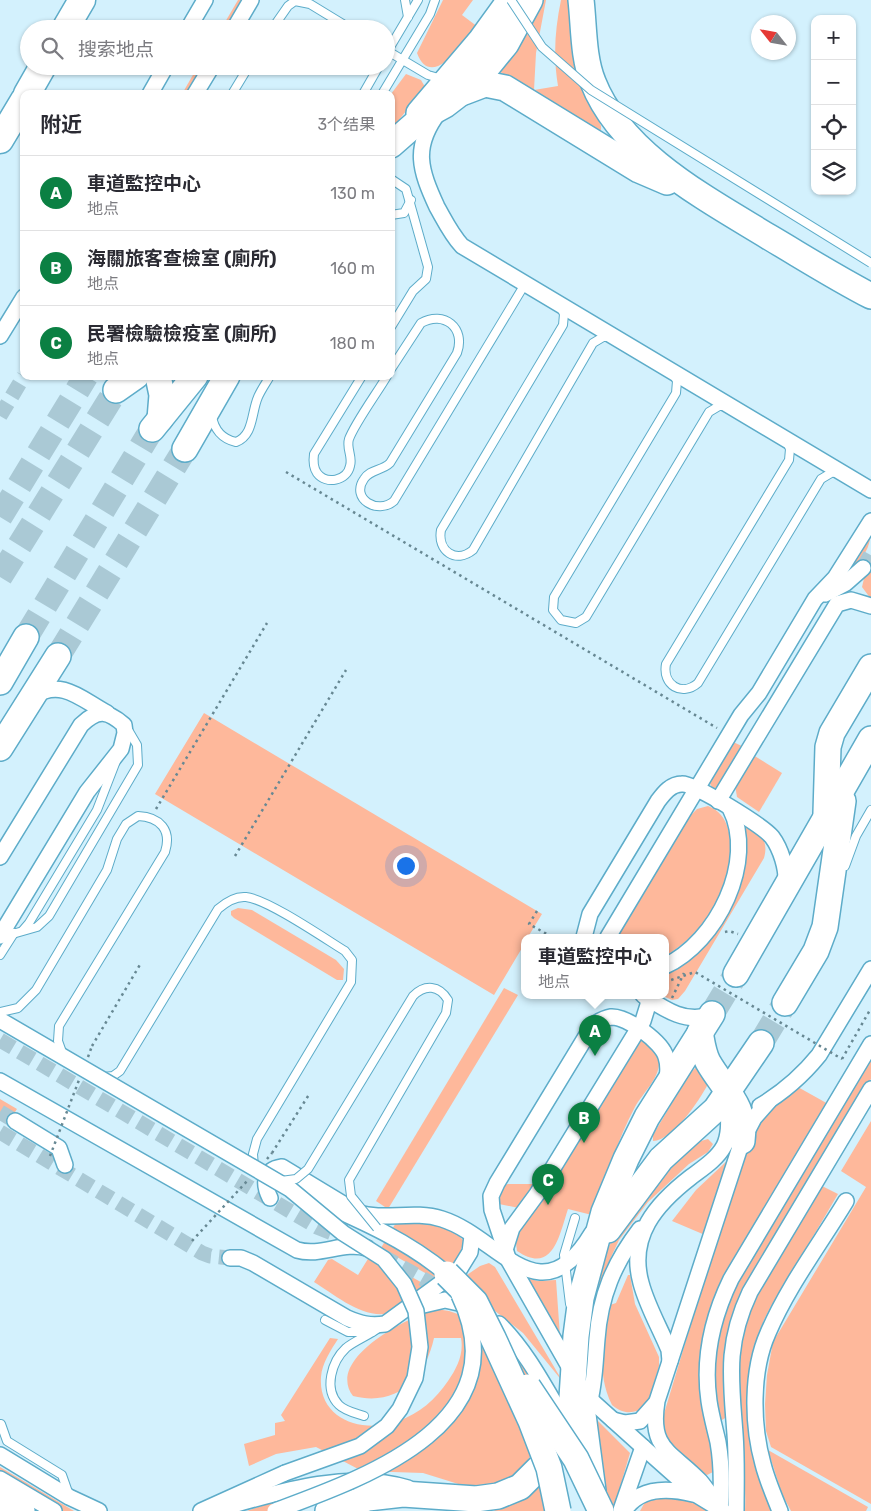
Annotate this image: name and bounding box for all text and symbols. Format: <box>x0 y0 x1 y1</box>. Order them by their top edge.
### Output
north arrow <box>751 15 796 60</box>
map controls <box>811 15 856 195</box>
button: + <box>811 15 856 60</box>
search box <box>20 20 395 75</box>
icon: search <box>38 34 66 62</box>
text: 搜索地点 <box>78 38 154 61</box>
button: − <box>811 60 856 105</box>
button: locate <box>811 105 856 150</box>
text: 附近 <box>40 112 82 137</box>
text: 3个结果 <box>317 115 375 134</box>
button: layers <box>811 150 856 195</box>
text: 車道監控中心 <box>87 172 201 195</box>
text: A <box>50 184 62 203</box>
text: 130 m <box>330 184 375 203</box>
text: 地点 <box>87 199 119 218</box>
text: 海關旅客查檢室 (廁所) <box>87 247 277 270</box>
text: B <box>50 259 62 278</box>
text: 160 m <box>330 259 375 278</box>
text: 地点 <box>87 274 119 293</box>
text: 民署檢驗檢疫室 (廁所) <box>87 322 277 345</box>
text: C <box>50 334 62 353</box>
text: 180 m <box>330 334 375 353</box>
text: 地点 <box>87 349 119 368</box>
your location <box>393 853 419 879</box>
popup <box>521 934 669 999</box>
text: 車道監控中心 <box>538 945 652 968</box>
text: 地点 <box>538 972 570 991</box>
pin: A <box>579 1015 611 1056</box>
pin: B <box>568 1102 600 1143</box>
pin: C <box>532 1164 564 1205</box>

